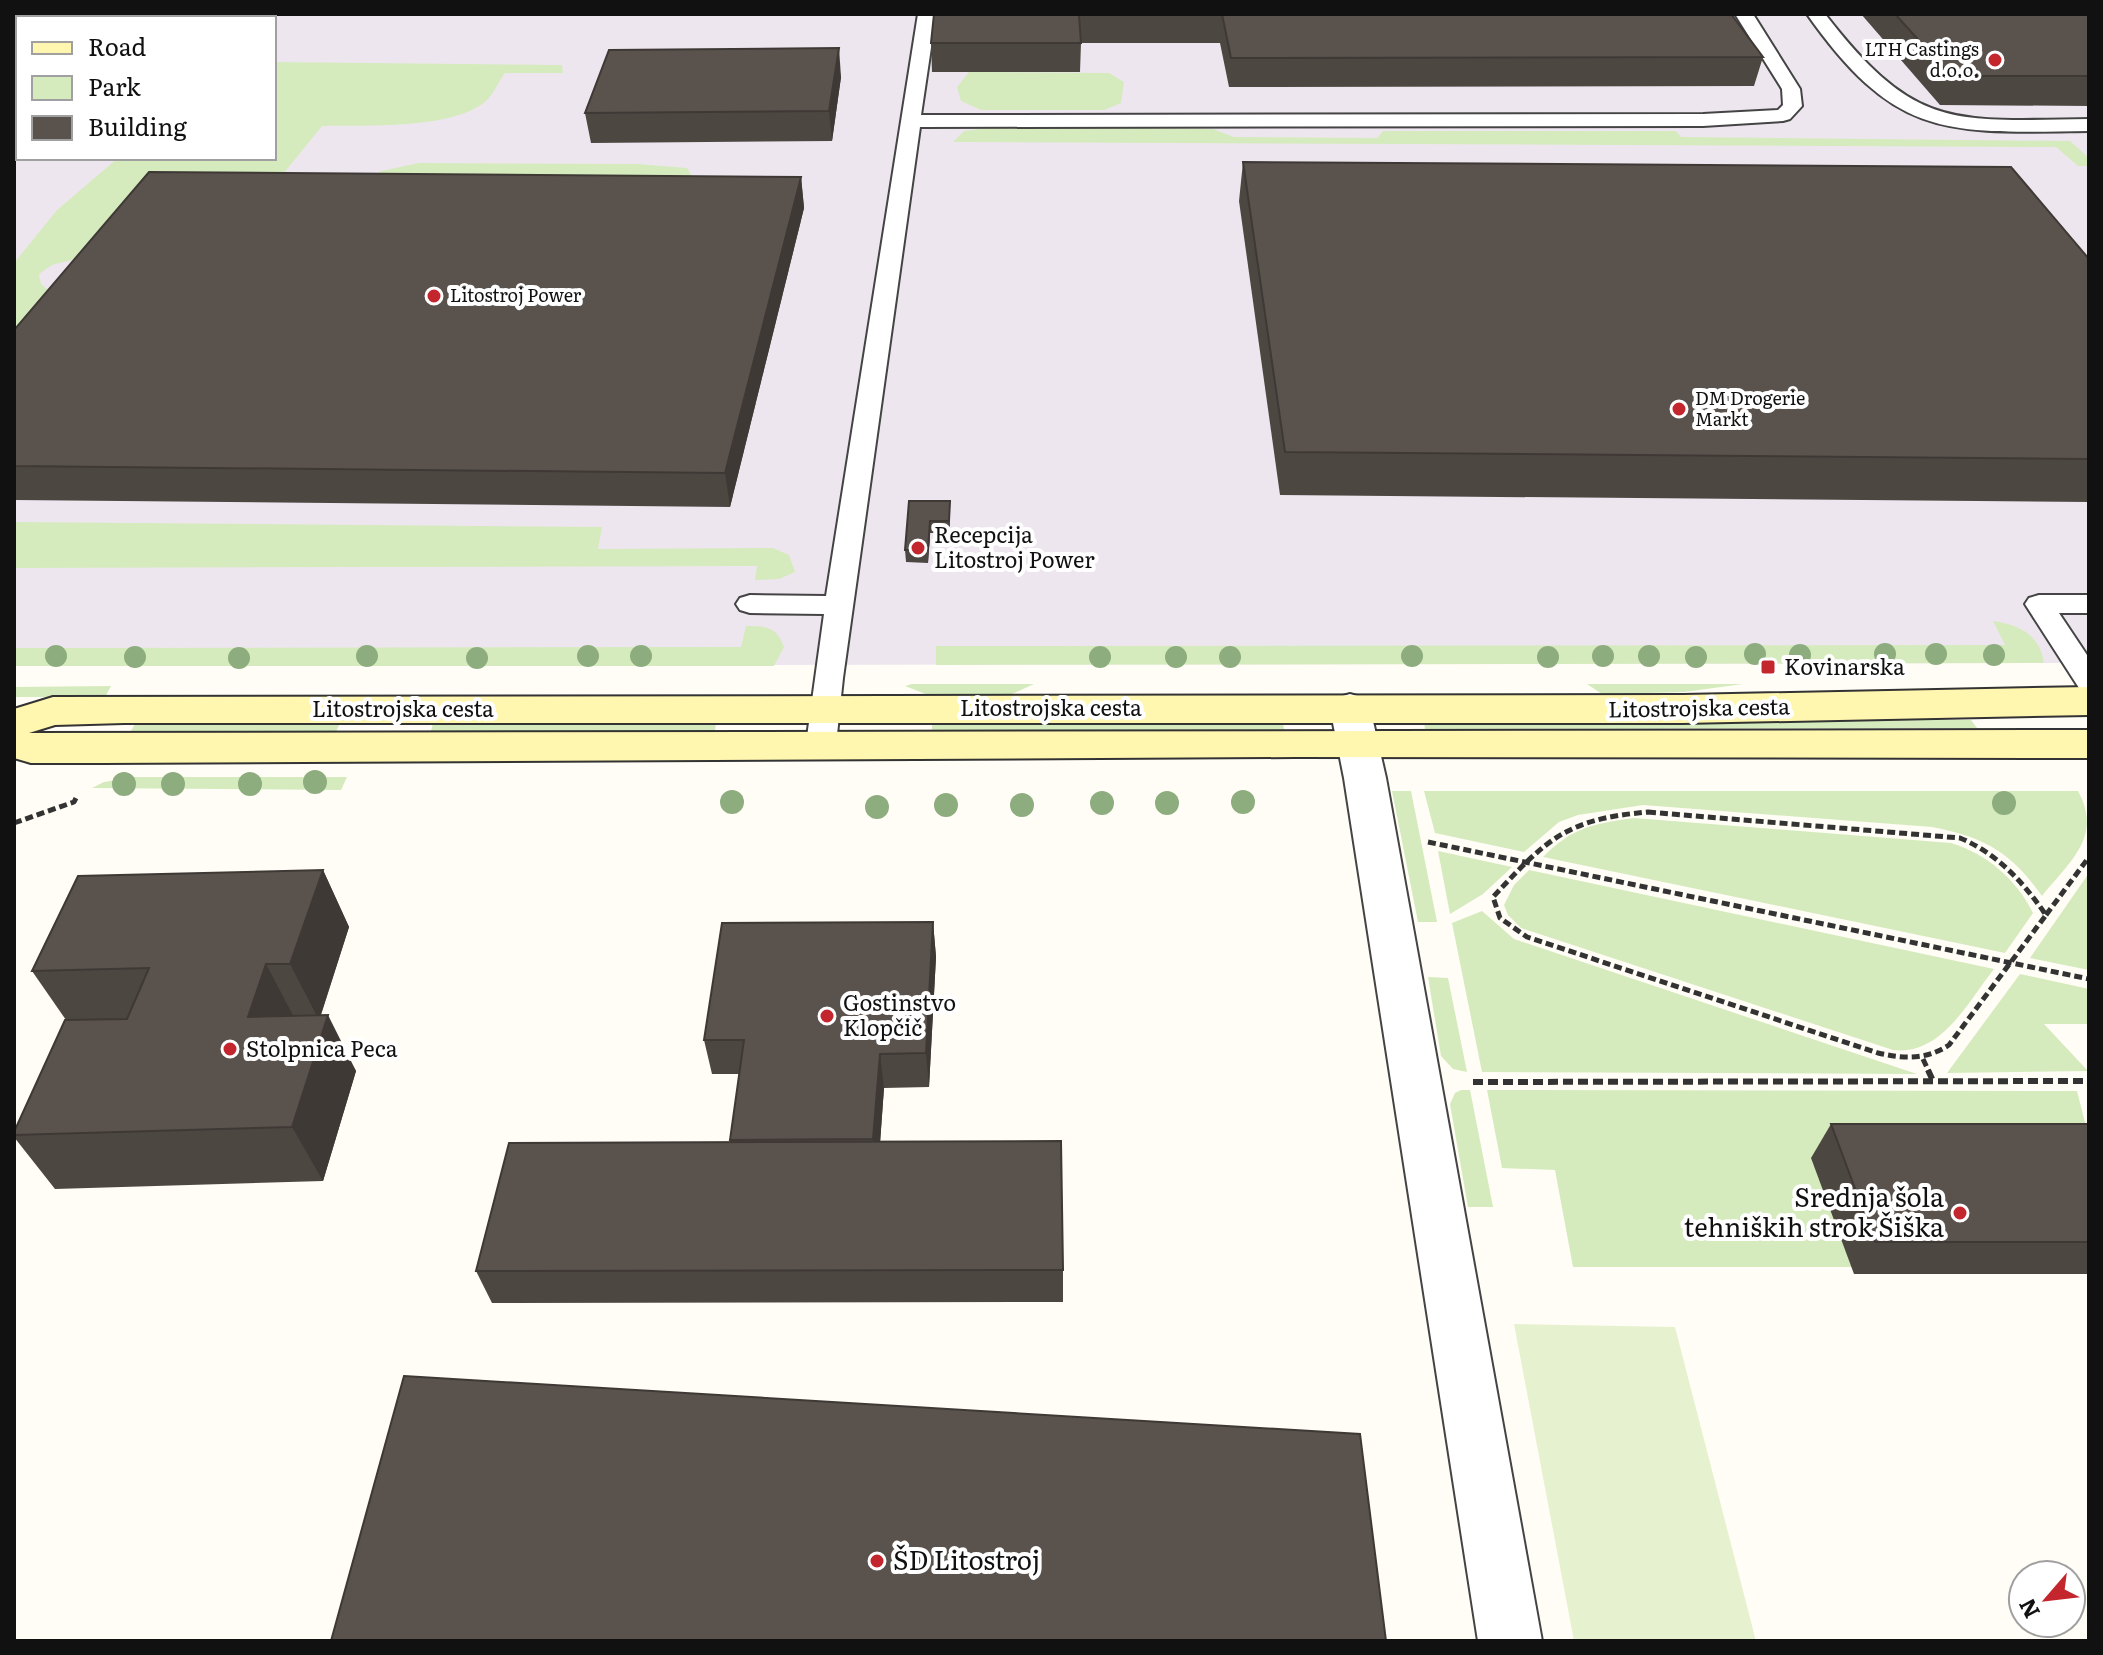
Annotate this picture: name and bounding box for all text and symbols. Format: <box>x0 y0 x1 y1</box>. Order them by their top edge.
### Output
legend <box>16 16 276 160</box>
text: Road <box>88 28 147 63</box>
place label: LTH Castings d.o.o. <box>1865 35 1979 83</box>
marker: LTH Castings d.o.o. <box>1986 51 2004 69</box>
text: Park <box>88 68 141 103</box>
text: Building <box>88 108 187 143</box>
place label: Litostroj Power <box>450 281 582 308</box>
marker: Litostroj Power <box>425 287 443 305</box>
place label: DM Drogerie Markt <box>1695 384 1805 432</box>
marker: DM Drogerie Markt <box>1670 400 1688 418</box>
place label: Recepcija Litostroj Power <box>934 517 1095 575</box>
marker: Recepcija Litostroj Power <box>909 539 927 557</box>
place label: Kovinarska <box>1784 649 1905 682</box>
marker: Kovinarska <box>1759 658 1777 676</box>
street label: Litostrojska cesta <box>1608 688 1790 725</box>
street label: Litostrojska cesta <box>960 690 1142 723</box>
street label: Litostrojska cesta <box>312 691 494 724</box>
place label: Gostinstvo Klopčič <box>843 985 956 1043</box>
marker: Gostinstvo Klopčič <box>818 1007 836 1025</box>
place label: Stolpnica Peca <box>246 1031 398 1064</box>
marker: Stolpnica Peca <box>221 1040 239 1058</box>
place label: Srednja šola tehniških strok Šiška <box>1684 1176 1944 1245</box>
marker: Srednja šola tehniških strok Šiška <box>1951 1204 1969 1222</box>
place label: ŠD Litostroj <box>893 1539 1040 1578</box>
marker: ŠD Litostroj <box>868 1552 886 1570</box>
north arrow <box>2007 1559 2087 1639</box>
text: N <box>2009 1593 2047 1625</box>

